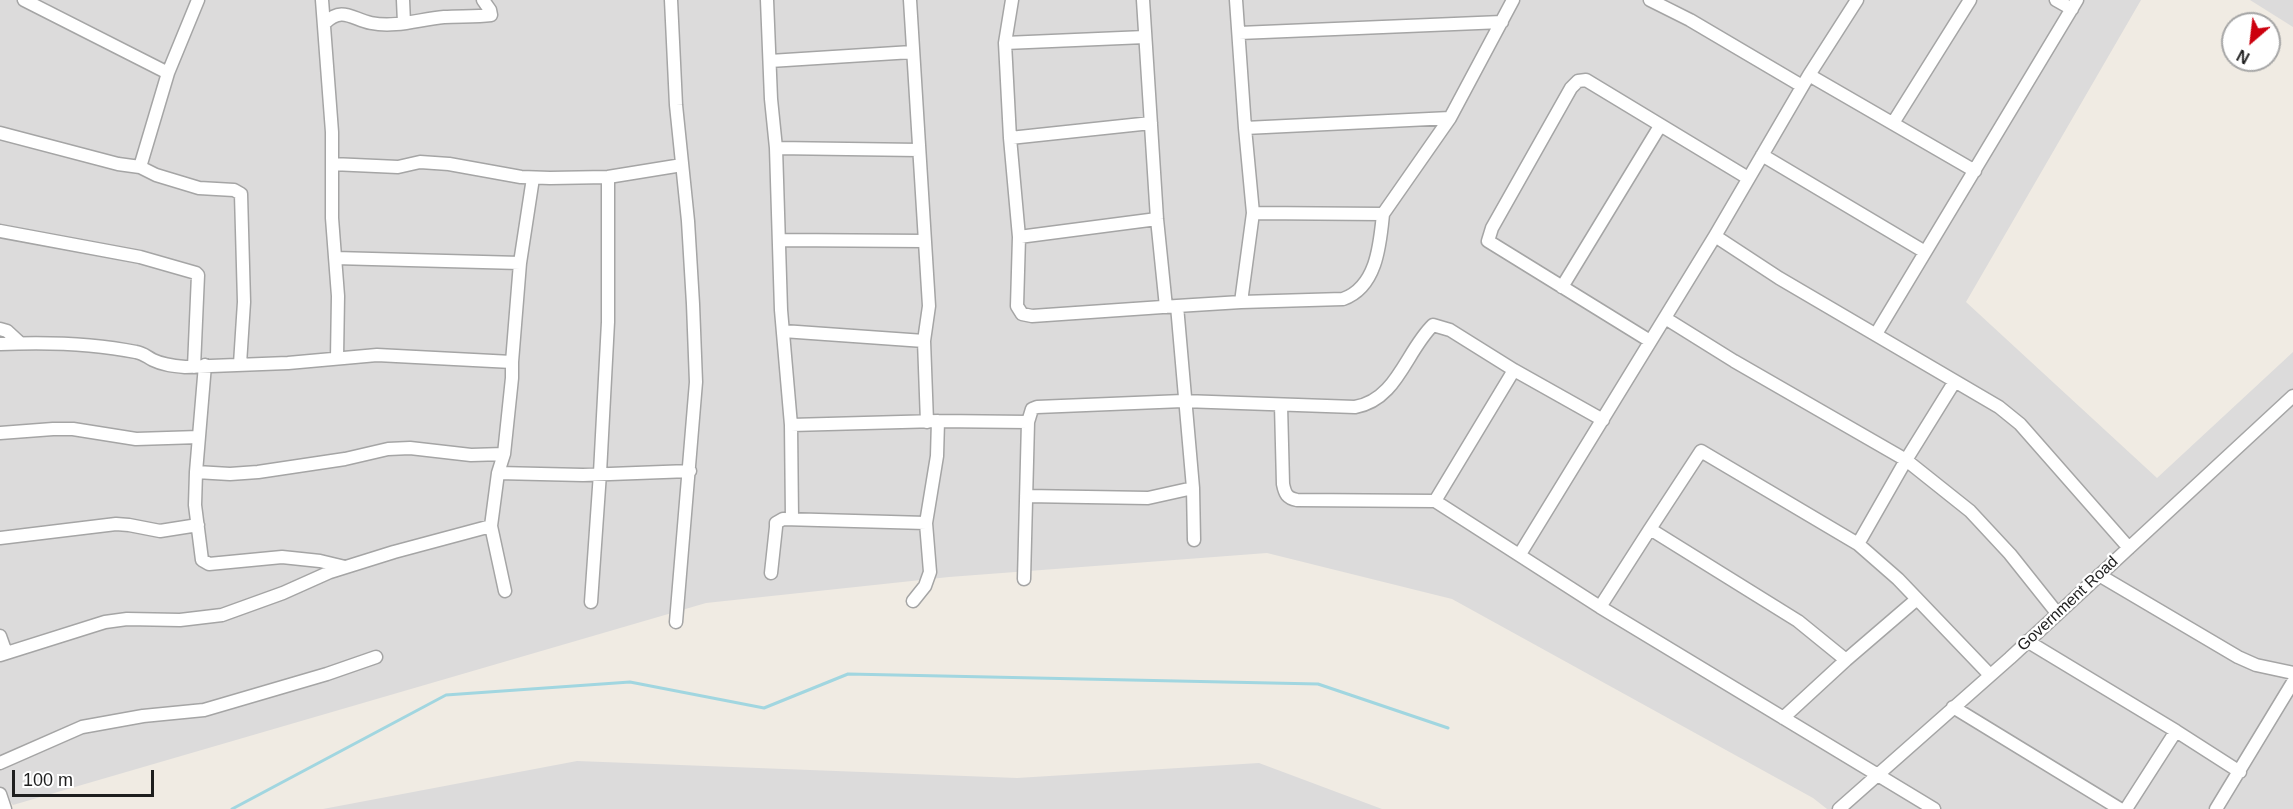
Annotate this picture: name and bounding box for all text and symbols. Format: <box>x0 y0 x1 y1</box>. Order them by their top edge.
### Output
north arrow <box>2221 12 2281 72</box>
text: N <box>2234 46 2252 67</box>
street label: Government Road <box>2014 552 2122 656</box>
scale bar <box>15 758 158 796</box>
text: 100 m <box>23 770 73 790</box>

